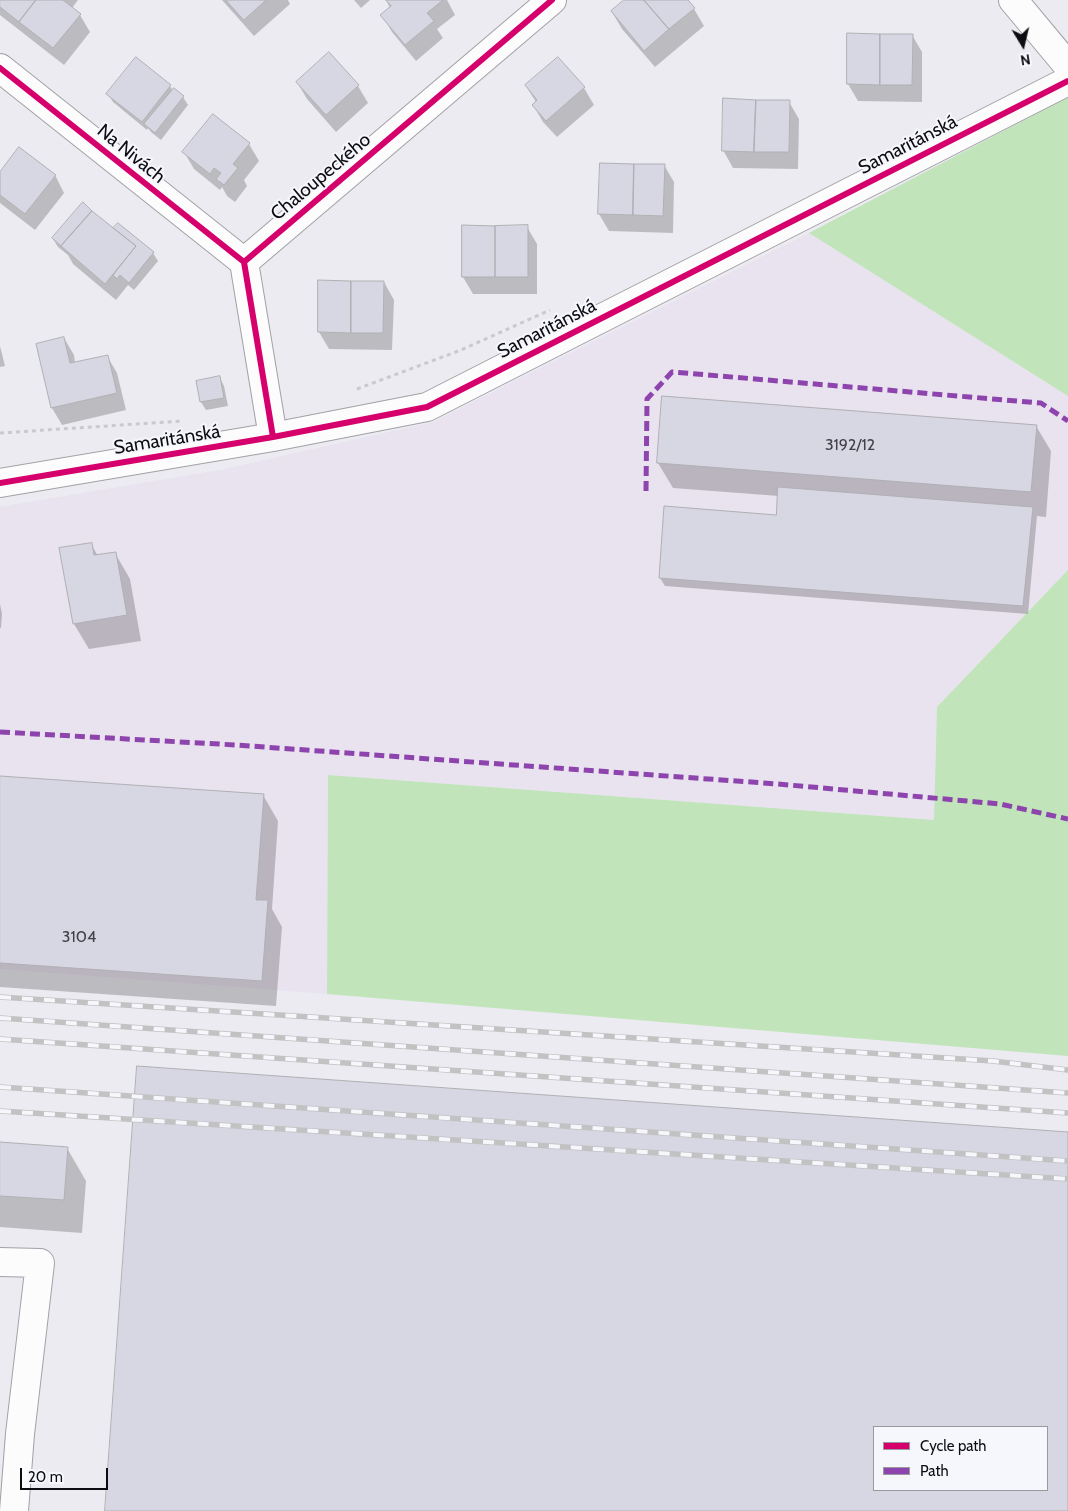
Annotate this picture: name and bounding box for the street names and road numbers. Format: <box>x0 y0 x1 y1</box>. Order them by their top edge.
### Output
street label: Samaritánská <box>855 110 961 180</box>
street label: Na Nivách <box>92 120 170 188</box>
street label: Chaloupeckého <box>266 129 376 225</box>
street label: Samaritánská <box>494 294 600 364</box>
street label: Samaritánská <box>112 420 222 460</box>

